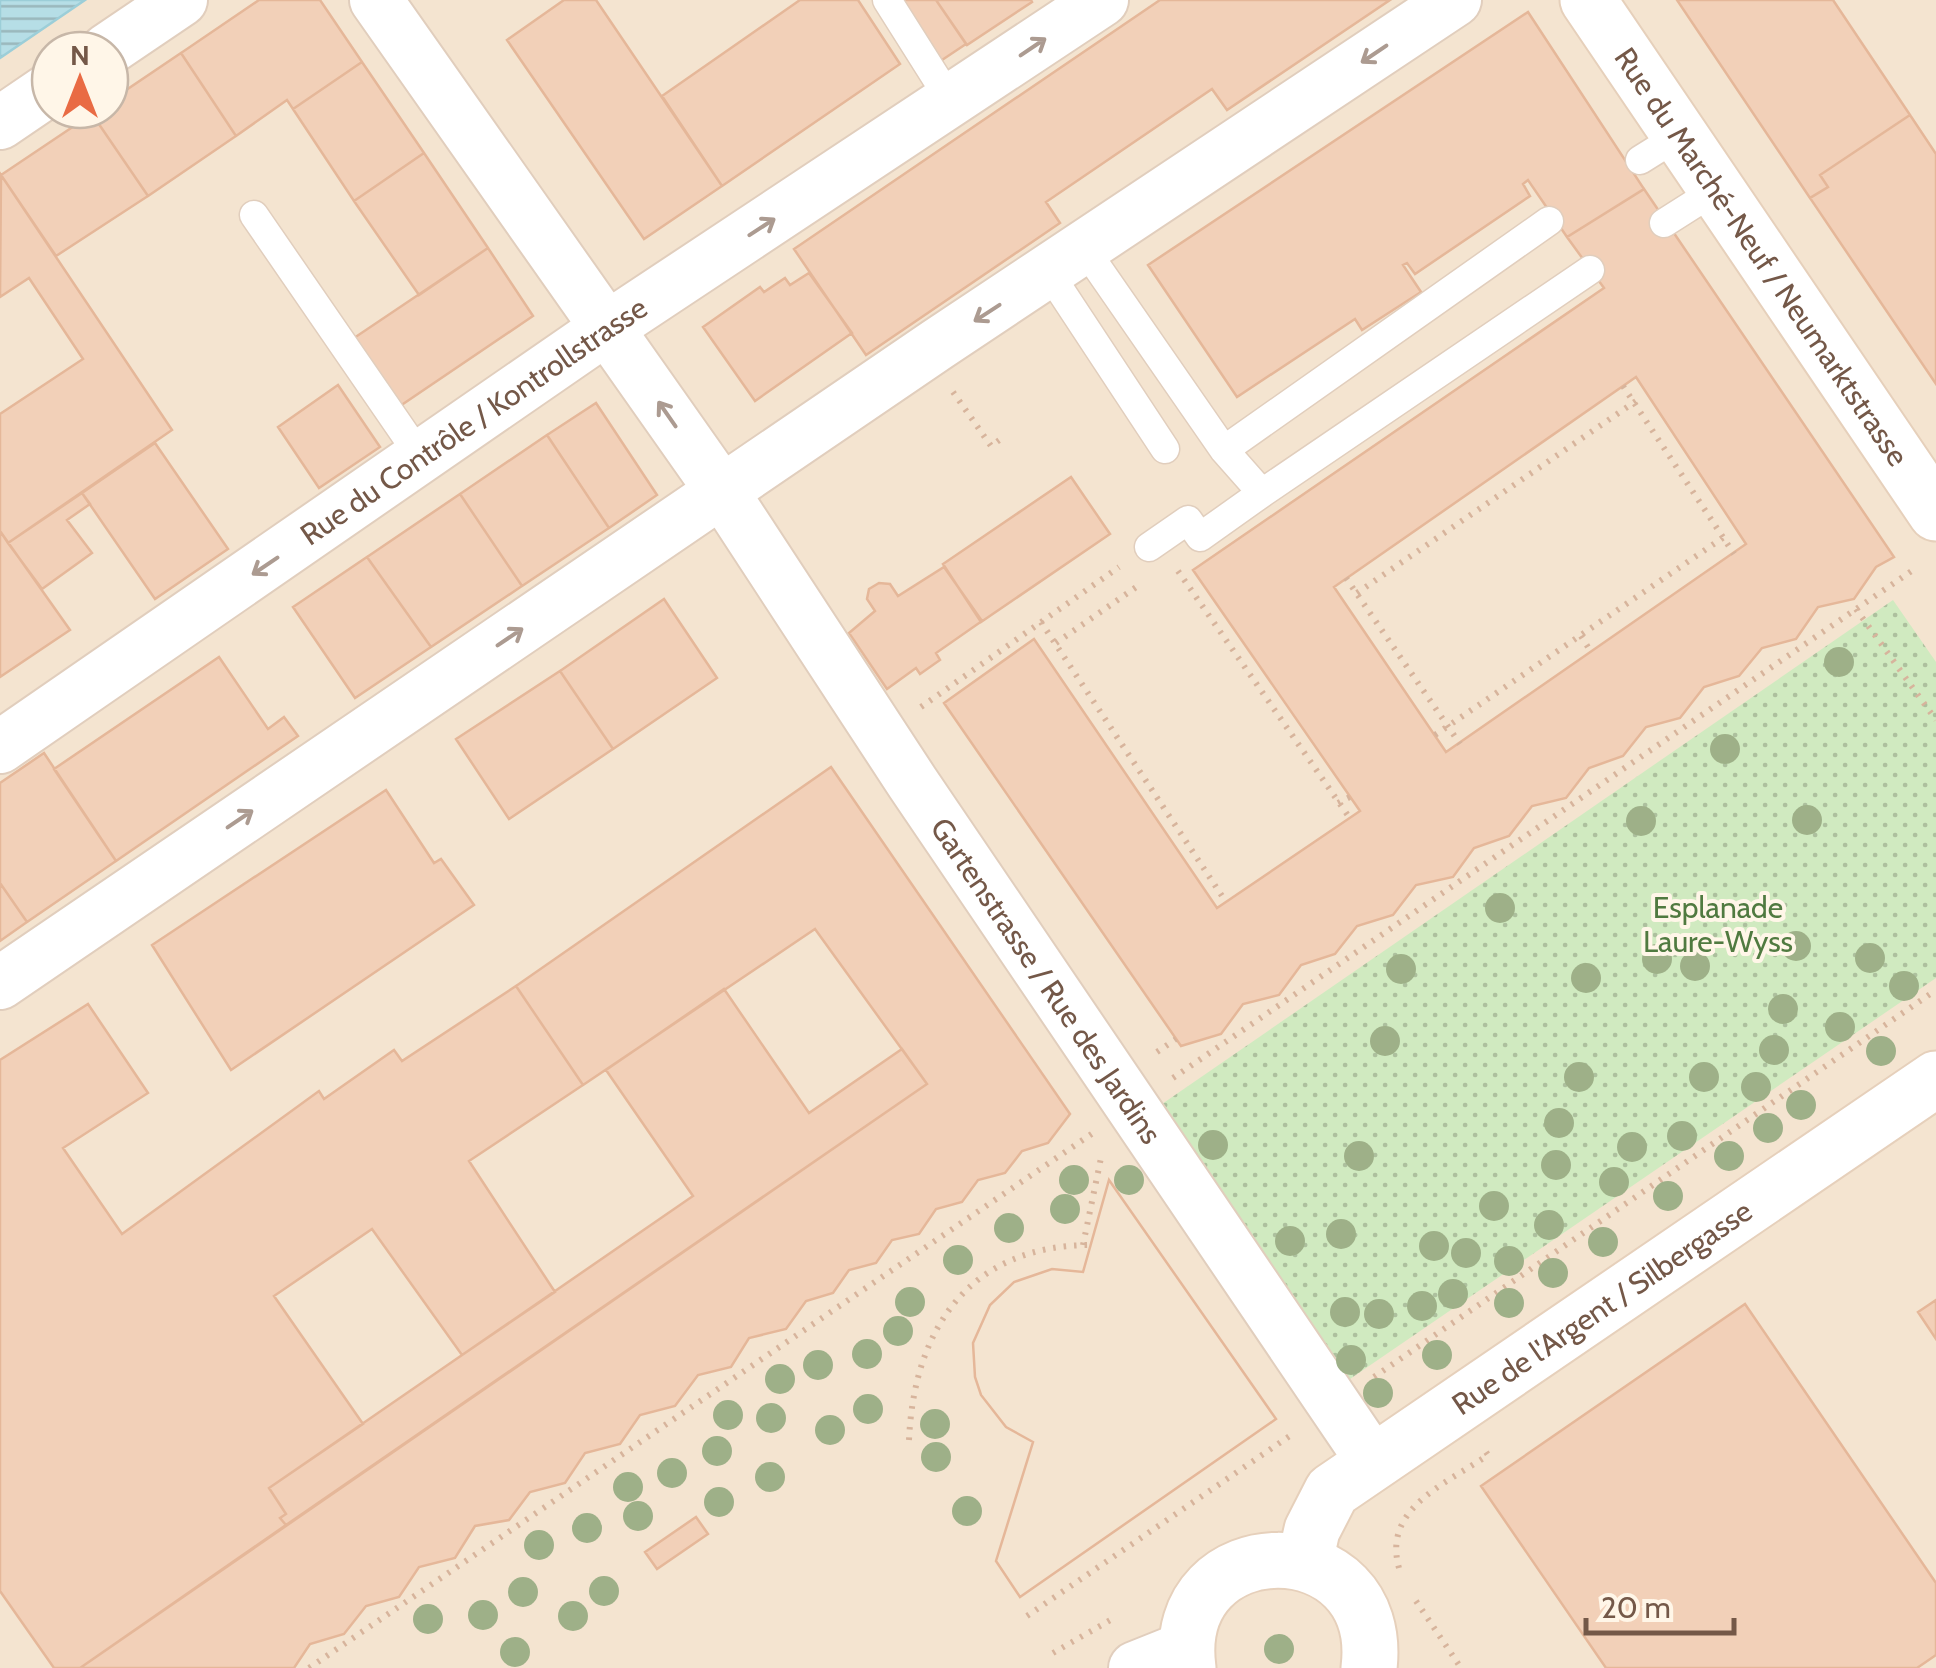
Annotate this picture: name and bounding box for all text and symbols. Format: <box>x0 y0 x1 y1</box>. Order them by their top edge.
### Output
north arrow <box>30 30 130 130</box>
one-way arrow <box>1019 37 1047 58</box>
text: N <box>70 38 90 72</box>
street label: Rue du Marché-Neuf / Neumarktstrasse <box>1607 40 1917 473</box>
one-way arrow <box>1360 44 1388 65</box>
one-way arrow <box>748 216 776 237</box>
street label: Rue du Contrôle / Kontrollstrasse <box>293 288 654 553</box>
one-way arrow <box>973 302 1002 323</box>
one-way arrow <box>657 400 678 428</box>
one-way arrow <box>251 555 279 576</box>
one-way arrow <box>495 627 523 648</box>
one-way arrow <box>226 809 254 830</box>
street label: Gartenstrasse / Rue des Jardins <box>923 810 1170 1151</box>
park label: Esplanade Laure-Wyss <box>1643 889 1793 960</box>
street label: Rue de l'Argent / Silbergasse <box>1445 1192 1759 1422</box>
scale bar <box>1586 1573 1734 1635</box>
text: 20 m <box>1601 1589 1671 1626</box>

